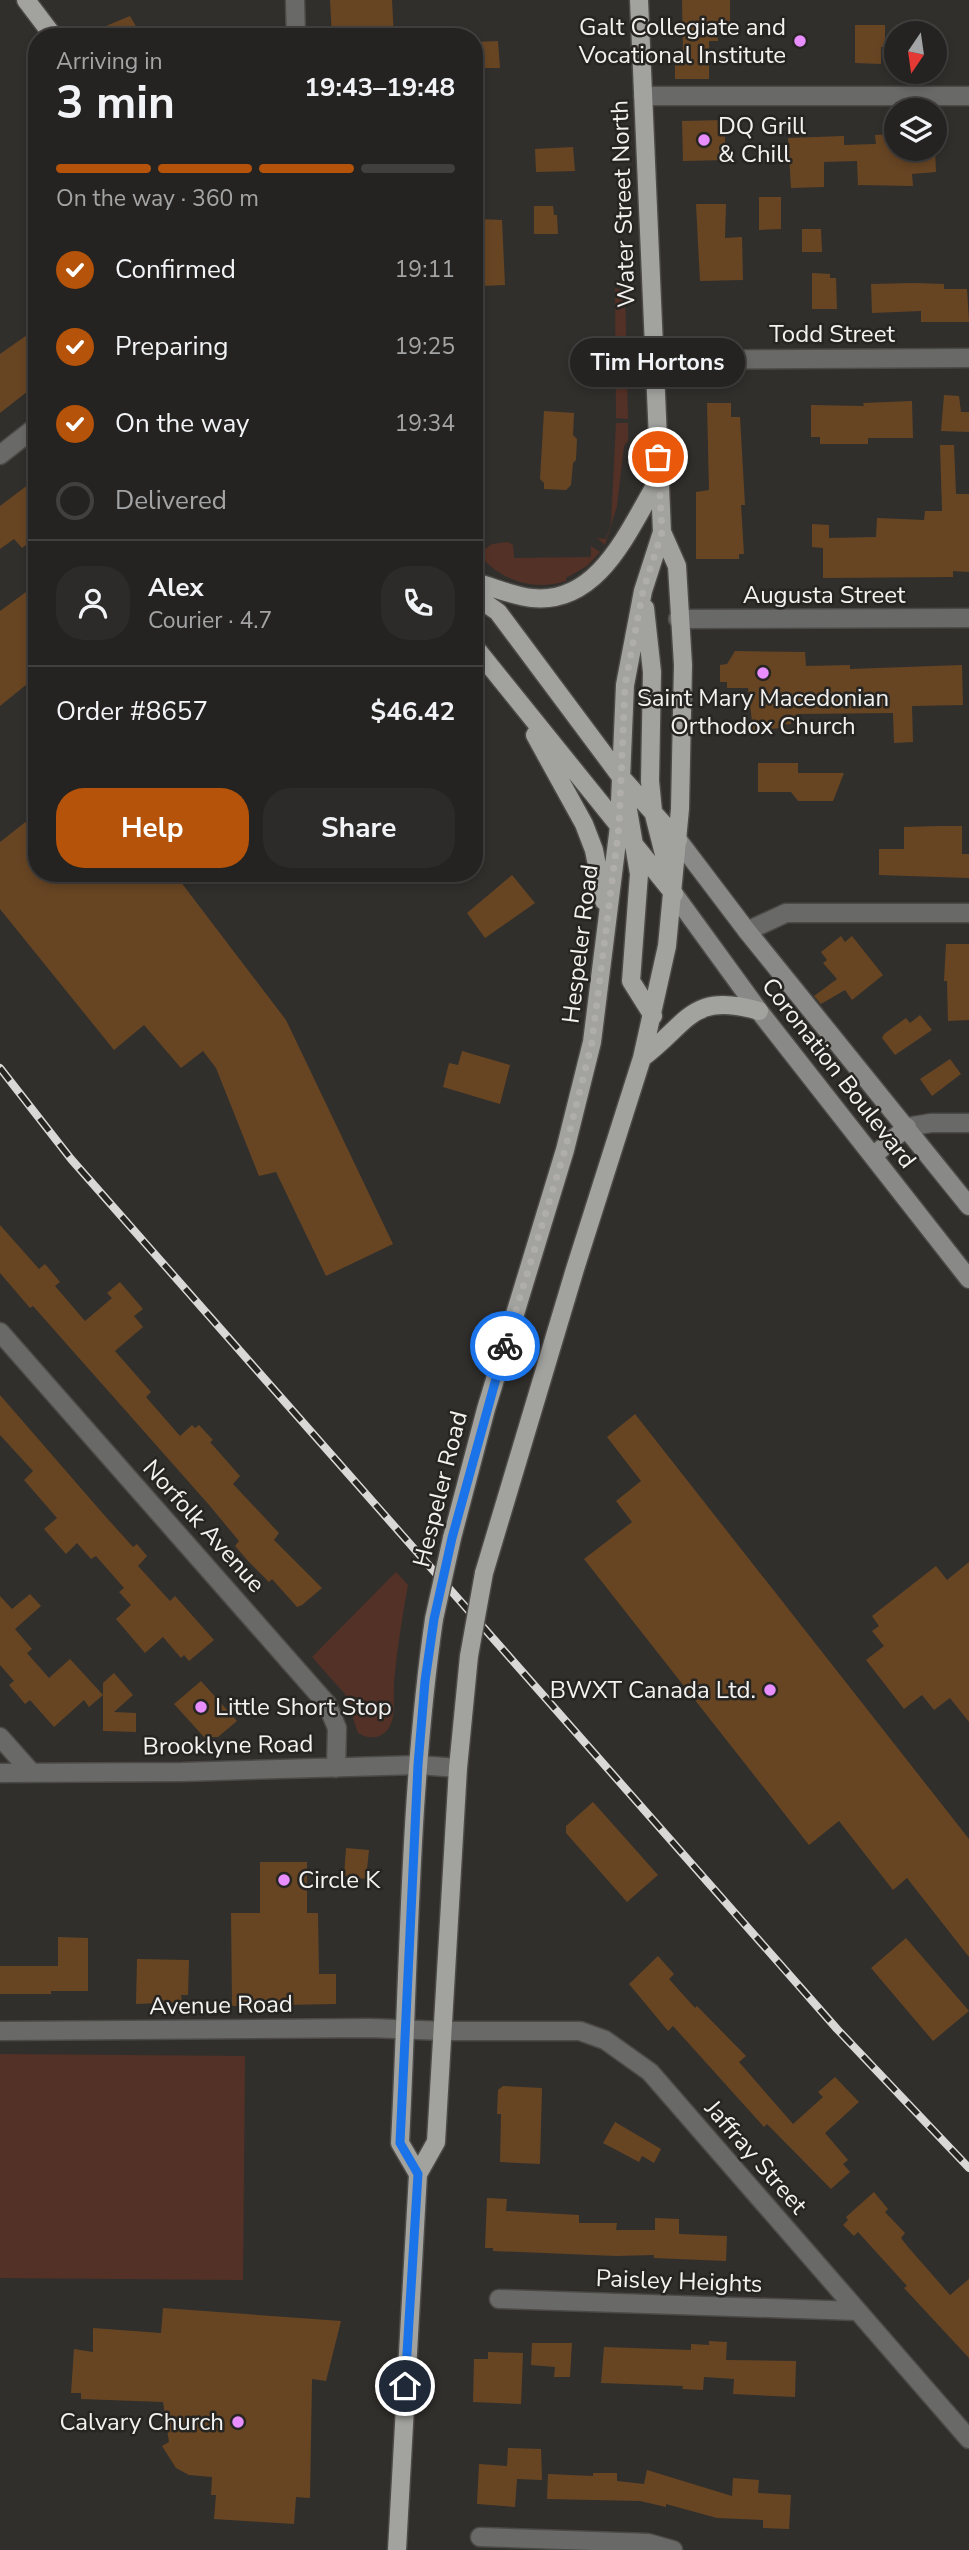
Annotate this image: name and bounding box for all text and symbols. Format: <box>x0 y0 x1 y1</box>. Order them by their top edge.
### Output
place label: Galt Collegiate and Vocational Institute <box>578 11 786 71</box>
north arrow <box>884 21 947 84</box>
map controls <box>884 21 947 161</box>
marker: Galt Collegiate and Vocational Institute <box>792 33 808 49</box>
text: Arriving in <box>56 46 163 77</box>
text: 19:43–19:48 <box>304 70 455 105</box>
text: 3 min <box>56 71 175 134</box>
button: layers <box>884 98 947 161</box>
street label: Water Street North <box>603 100 643 308</box>
place label: DQ Grill & Chill <box>718 110 806 170</box>
marker: DQ Grill & Chill <box>696 132 712 148</box>
text: On the way · 360 m <box>56 183 259 214</box>
icon: check <box>56 251 94 289</box>
text: Confirmed <box>115 252 236 287</box>
text: 19:11 <box>395 254 455 285</box>
street label: Todd Street <box>769 318 895 350</box>
icon: check <box>56 328 94 366</box>
text: Preparing <box>115 329 228 364</box>
text: 19:25 <box>395 331 455 362</box>
callout: Tim Hortons <box>570 338 746 387</box>
text: Tim Hortons <box>591 347 724 378</box>
icon: check <box>56 405 94 443</box>
text: On the way <box>115 406 249 441</box>
text: 19:34 <box>395 408 455 439</box>
pin <box>628 427 688 487</box>
icon: bag <box>639 438 677 476</box>
text: Delivered <box>115 483 227 518</box>
button: person <box>56 566 130 640</box>
button: phone <box>381 566 455 640</box>
text: Alex <box>148 570 204 605</box>
street label: Augusta Street <box>743 579 906 611</box>
text: Courier · 4.7 <box>148 605 272 636</box>
marker: Saint Mary Macedonian Orthodox Church <box>755 665 771 681</box>
place label: Saint Mary Macedonian Orthodox Church <box>637 682 889 742</box>
text: Order #8657 <box>56 694 208 729</box>
text: $46.42 <box>371 694 455 729</box>
button: Help <box>56 788 249 868</box>
button: Share <box>263 788 455 868</box>
street label: Hespeler Road <box>554 863 606 1025</box>
street label: Coronation Boulevard <box>754 971 924 1175</box>
courier <box>470 1311 540 1381</box>
icon: bike <box>486 1327 524 1365</box>
street label: Hespeler Road <box>405 1408 475 1570</box>
street label: Norfolk Avenue <box>136 1453 272 1599</box>
place label: BWXT Canada Ltd. <box>550 1674 756 1706</box>
marker: BWXT Canada Ltd. <box>762 1682 778 1698</box>
place label: Little Short Stop <box>215 1691 392 1723</box>
marker: Little Short Stop <box>193 1699 209 1715</box>
street label: Brooklyne Road <box>142 1728 314 1762</box>
place label: Circle K <box>298 1864 381 1896</box>
marker: Circle K <box>276 1872 292 1888</box>
street label: Avenue Road <box>149 1988 293 2022</box>
street label: Jaffray Street <box>697 2092 815 2221</box>
street label: Paisley Heights <box>595 2262 763 2300</box>
pin <box>375 2356 435 2416</box>
icon: home <box>386 2367 424 2405</box>
place label: Calvary Church <box>60 2406 224 2438</box>
marker: Calvary Church <box>230 2414 246 2430</box>

